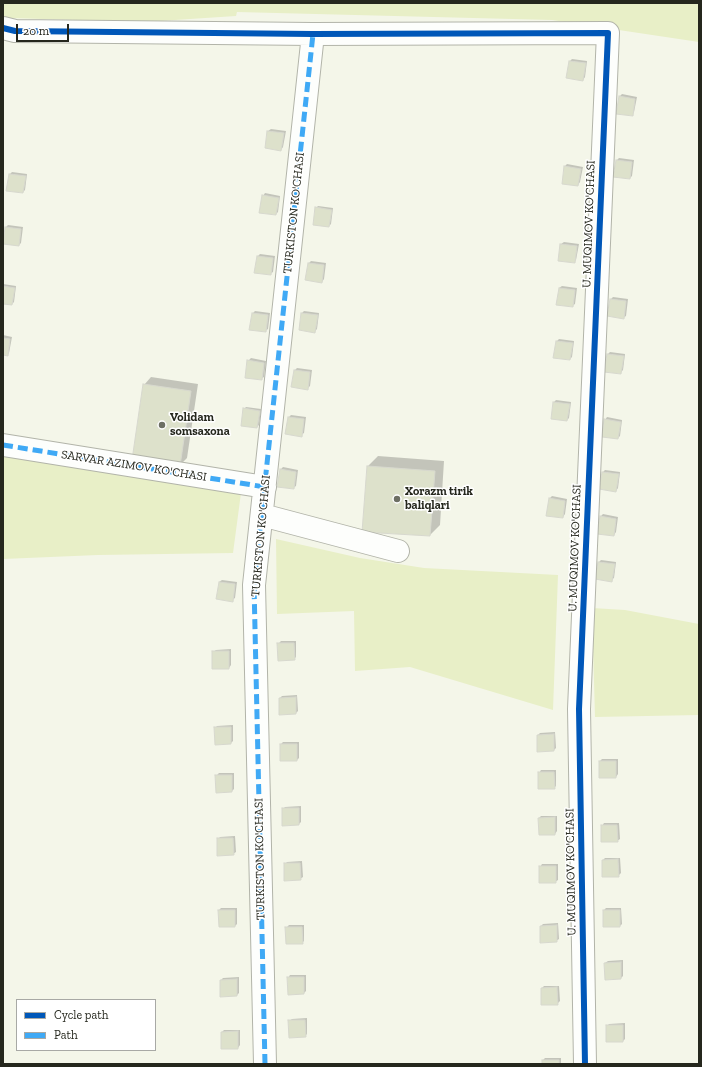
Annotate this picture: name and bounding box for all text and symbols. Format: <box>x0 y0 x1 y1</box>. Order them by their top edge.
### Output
scale bar <box>18 16 71 42</box>
text: 20 m <box>23 24 49 38</box>
street label: TURKISTON KO'CHASI <box>280 151 308 275</box>
street label: U. MUQIMOV KO'CHASI <box>580 160 598 288</box>
place label: Volidam somsaxona <box>170 411 230 439</box>
marker: Volidam somsaxona <box>157 420 167 430</box>
street label: SARVAR AZIMOV KO'CHASI <box>60 447 208 485</box>
street label: TURKISTON KO'CHASI <box>249 475 273 597</box>
street label: U. MUQIMOV KO'CHASI <box>566 484 584 612</box>
place label: Xorazm tirik baliqlari <box>405 485 473 513</box>
marker: Xorazm tirik baliqlari <box>392 494 402 504</box>
street label: TURKISTON KO'CHASI <box>252 798 268 920</box>
street label: U. MUQIMOV KO'CHASI <box>563 808 579 936</box>
legend <box>16 999 156 1051</box>
text: Cycle path <box>54 1008 108 1022</box>
text: Path <box>54 1028 78 1042</box>

